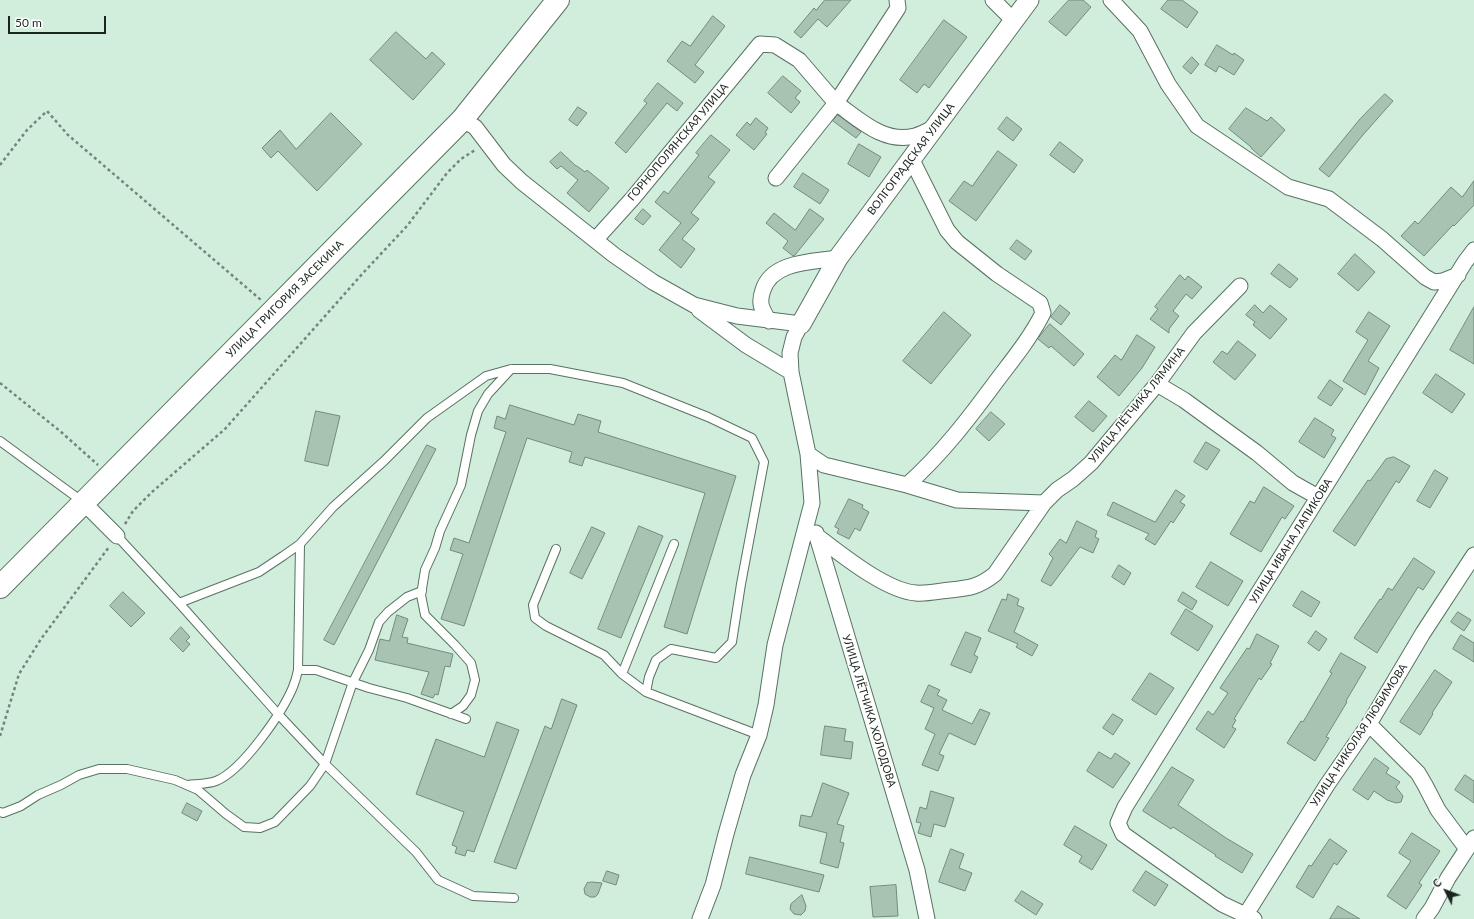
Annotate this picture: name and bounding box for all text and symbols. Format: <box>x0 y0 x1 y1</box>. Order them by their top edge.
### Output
scale bar <box>10 8 108 34</box>
text: 50 m <box>15 15 42 30</box>
street label: ГОРНОПОЛЯНСКАЯ УЛИЦА <box>625 81 731 203</box>
street label: ВОЛГОГРАДСКАЯ УЛИЦА <box>865 100 957 218</box>
street label: УЛИЦА ГРИГОРИЯ ЗАСЕКИНА <box>224 238 346 360</box>
street label: УЛИЦА ЛЁТЧИКА ЛЯМИНА <box>1086 344 1188 466</box>
street label: УЛИЦА ИВАНА ЛАПИКОВА <box>1247 476 1335 606</box>
street label: УЛИЦА ЛЁТЧИКА ХОЛОДОВА <box>839 633 899 789</box>
street label: УЛИЦА НИКОЛАЯ ЛЮБИМОВА <box>1308 661 1410 809</box>
north arrow <box>1426 871 1466 911</box>
text: С <box>1429 876 1444 890</box>

